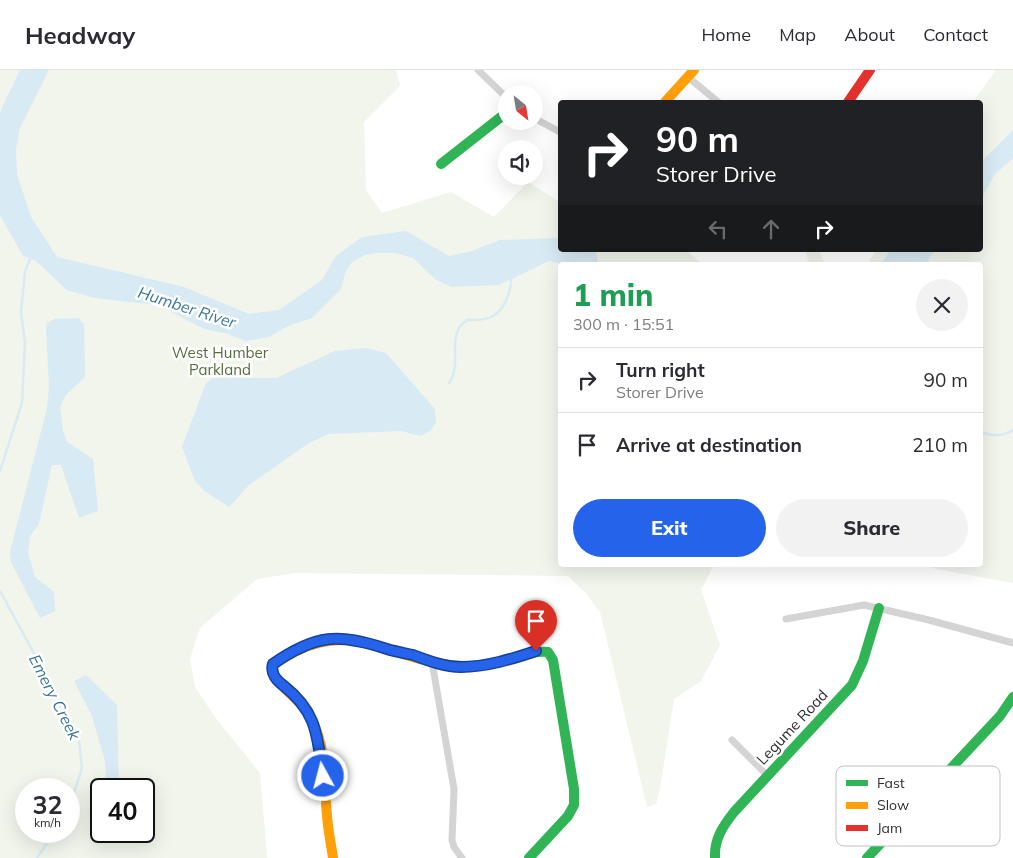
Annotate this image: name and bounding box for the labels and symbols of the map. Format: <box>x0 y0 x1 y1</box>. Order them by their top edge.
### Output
north arrow <box>498 85 542 130</box>
water label: Humber River <box>136 282 240 333</box>
park label: West Humber Parkland <box>172 343 269 379</box>
pin <box>515 600 557 651</box>
water label: Emery Creek <box>25 651 85 744</box>
street label: Legume Road <box>752 685 832 769</box>
position arrow <box>296 749 348 801</box>
legend <box>836 766 1000 846</box>
text: Fast <box>877 774 905 792</box>
speed limit sign: 40 <box>90 778 155 843</box>
text: Slow <box>877 796 909 814</box>
text: Jam <box>877 819 902 837</box>

